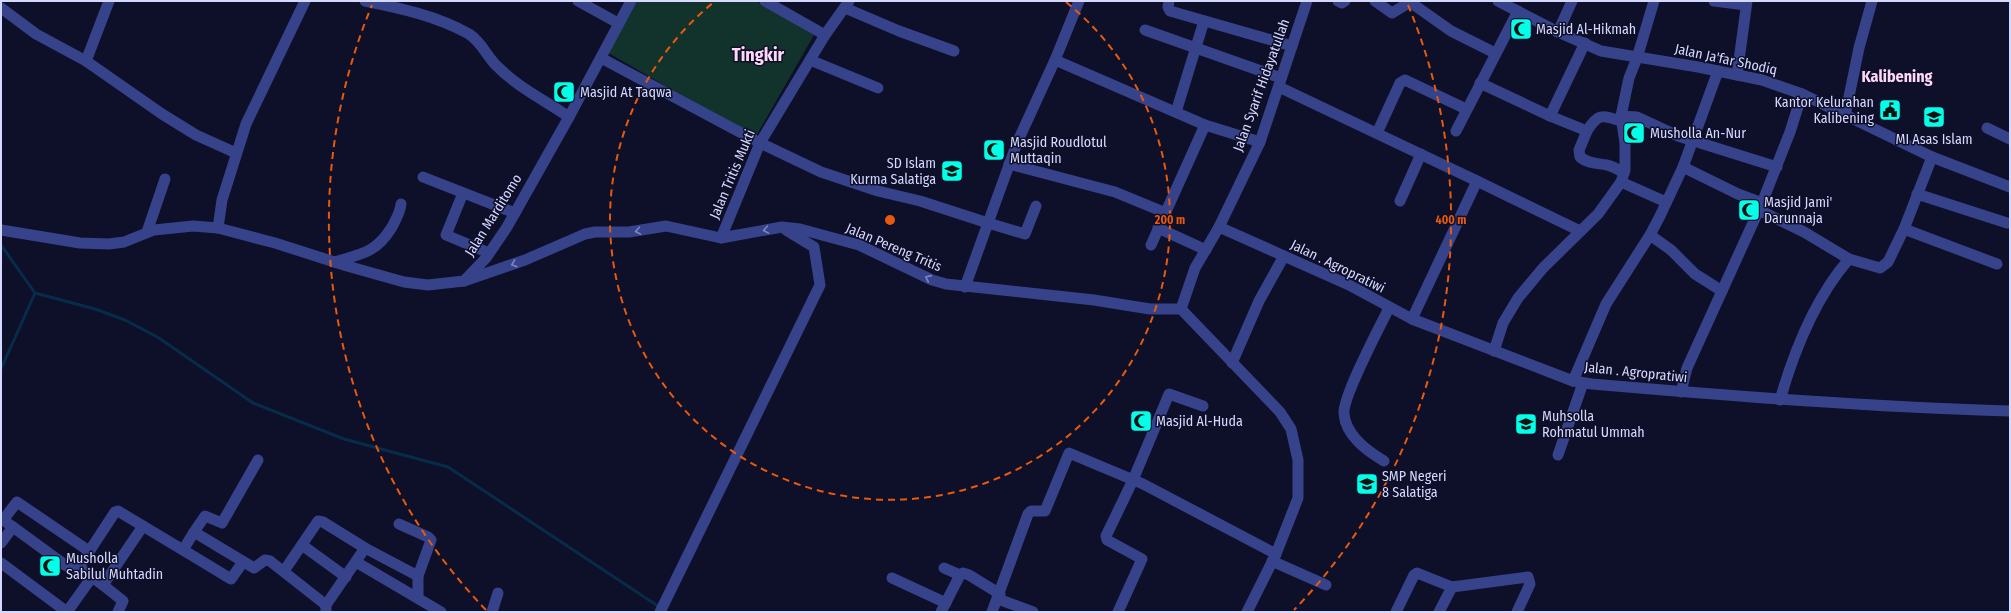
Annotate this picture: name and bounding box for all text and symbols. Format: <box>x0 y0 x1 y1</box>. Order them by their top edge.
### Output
mosque icon: Masjid Al-Hikmah <box>1508 16 1534 42</box>
street label: Jalan Syarif Hidayatullah <box>1230 17 1293 154</box>
place label: Masjid Al-Hikmah <box>1536 21 1636 38</box>
street label: Jalan Ja'far Shodiq <box>1673 40 1779 79</box>
district label: Tingkir <box>732 44 785 66</box>
district label: Kalibening <box>1861 67 1933 86</box>
mosque icon: Masjid At Taqwa <box>551 79 577 105</box>
place label: Masjid At Taqwa <box>580 84 672 101</box>
place label: Kantor Kelurahan Kalibening <box>1774 94 1874 127</box>
public building icon: Kantor Kelurahan Kalibening <box>1877 97 1903 123</box>
school or university icon: MI Asas Islam <box>1921 104 1947 130</box>
mosque icon: Musholla An-Nur <box>1621 120 1647 146</box>
place label: Musholla An-Nur <box>1650 125 1746 142</box>
street label: Jalan Tritis Mukti <box>706 127 759 221</box>
place label: MI Asas Islam <box>1895 131 1973 148</box>
place label: Masjid Roudlotul Muttaqin <box>1010 134 1107 167</box>
mosque icon: Masjid Roudlotul Muttaqin <box>981 137 1007 163</box>
place label: SD Islam Kurma Salatiga <box>850 155 936 188</box>
school or university icon: SD Islam Kurma Salatiga <box>939 158 965 184</box>
street label: Jalan Marditomo <box>461 171 526 260</box>
place label: Masjid Jami' Darunnaja <box>1764 194 1833 227</box>
mosque icon: Masjid Jami' Darunnaja <box>1736 197 1762 223</box>
centre of rings <box>883 213 897 227</box>
text: 200 m <box>1154 213 1185 227</box>
text: 400 m <box>1436 213 1466 227</box>
street label: Jalan Pereng Tritis <box>843 220 944 275</box>
one-way arrow <box>635 226 641 234</box>
one-way arrow <box>762 226 769 234</box>
street label: Jalan . Agropratiwi <box>1288 236 1388 297</box>
one-way arrow <box>511 259 518 267</box>
one-way arrow <box>924 275 932 283</box>
street label: Jalan . Agropratiwi <box>1584 359 1688 386</box>
mosque icon: Masjid Al-Huda <box>1128 408 1154 434</box>
place label: Muhsolla Rohmatul Ummah <box>1542 408 1645 441</box>
school or university icon: Muhsolla Rohmatul Ummah <box>1513 411 1539 437</box>
place label: Masjid Al-Huda <box>1156 413 1243 430</box>
place label: SMP Negeri 8 Salatiga <box>1382 468 1446 501</box>
school or university icon: SMP Negeri 8 Salatiga <box>1354 471 1380 497</box>
place label: Musholla Sabilul Muhtadin <box>66 550 163 583</box>
mosque icon: Musholla Sabilul Muhtadin <box>37 553 63 579</box>

